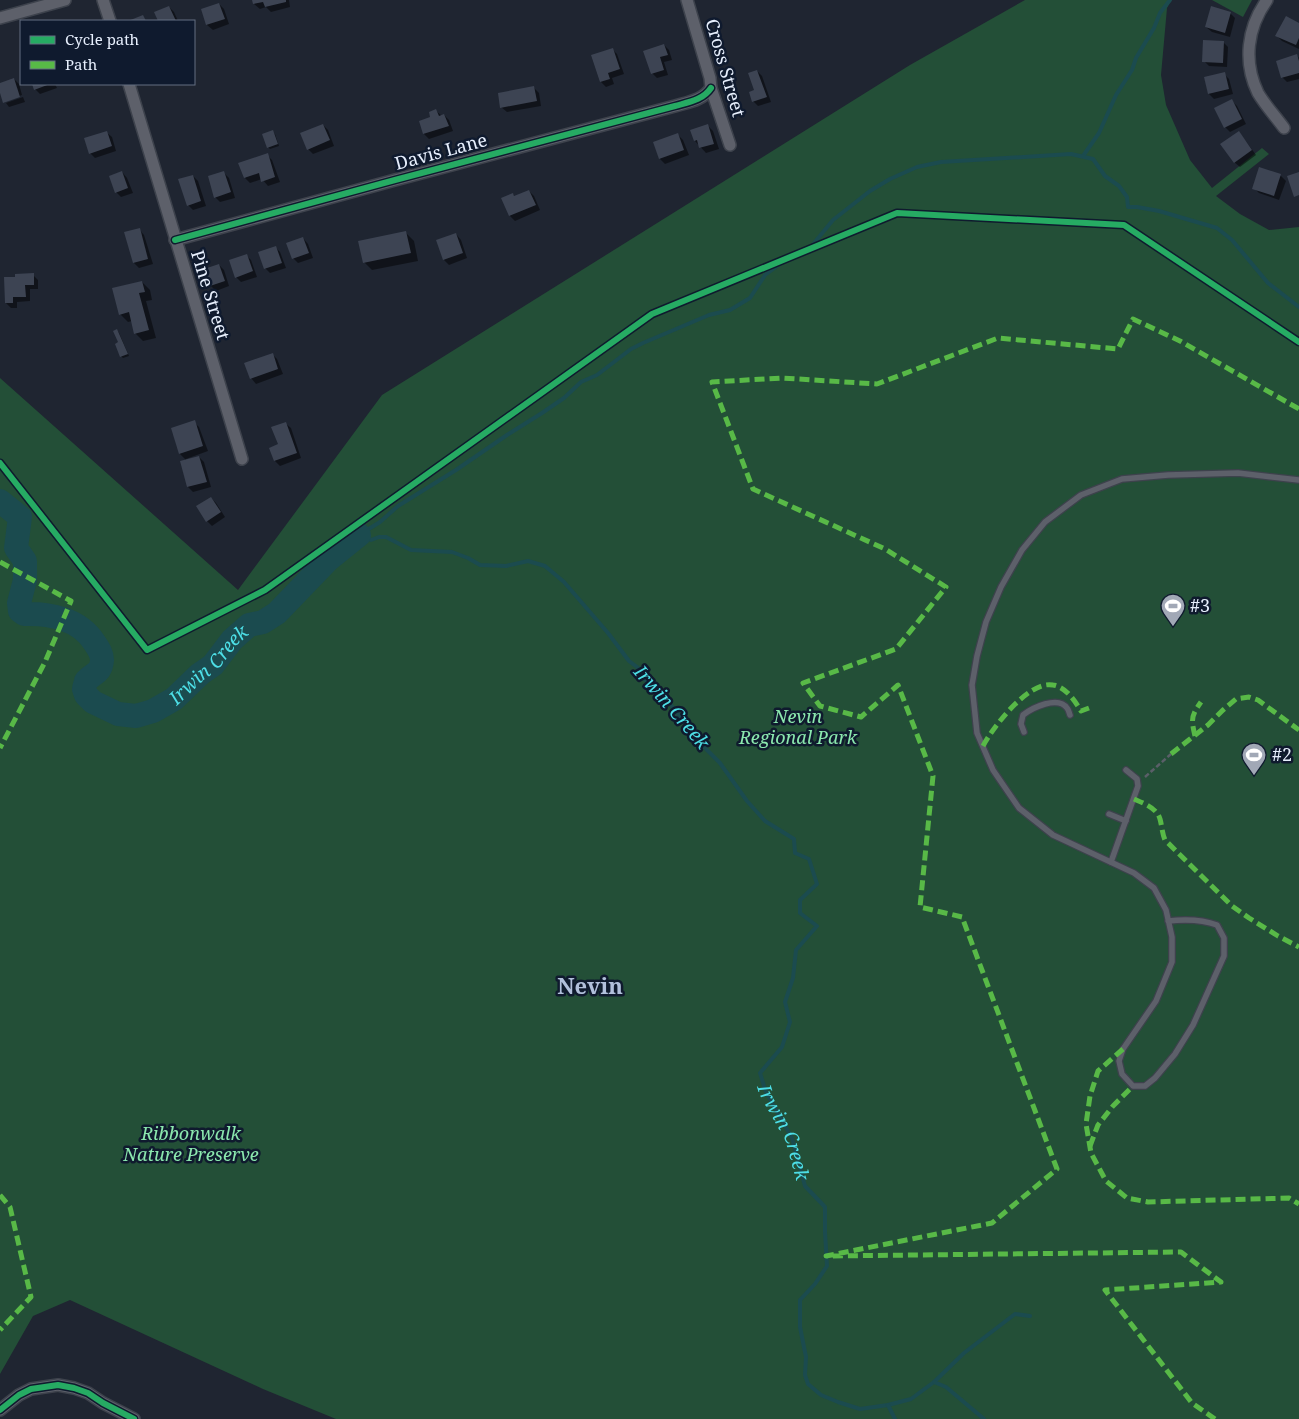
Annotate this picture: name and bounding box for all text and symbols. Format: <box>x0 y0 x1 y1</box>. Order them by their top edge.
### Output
street label: Cross Street <box>700 16 751 120</box>
legend <box>20 20 195 85</box>
text: Cycle path <box>65 29 140 49</box>
text: Path <box>65 54 98 74</box>
street label: Davis Lane <box>392 127 490 175</box>
street label: Pine Street <box>186 247 236 343</box>
sports icon: #3 <box>1160 593 1186 627</box>
place label: #3 <box>1190 593 1210 617</box>
water label: Irwin Creek <box>162 618 255 711</box>
water label: Irwin Creek <box>628 659 717 755</box>
park label: Nevin Regional Park <box>738 704 858 749</box>
sports icon: #2 <box>1241 742 1267 776</box>
place label: #2 <box>1272 742 1292 766</box>
district label: Nevin <box>557 970 623 1000</box>
water label: Irwin Creek <box>751 1080 816 1184</box>
park label: Ribbonwalk Nature Preserve <box>122 1121 259 1166</box>

